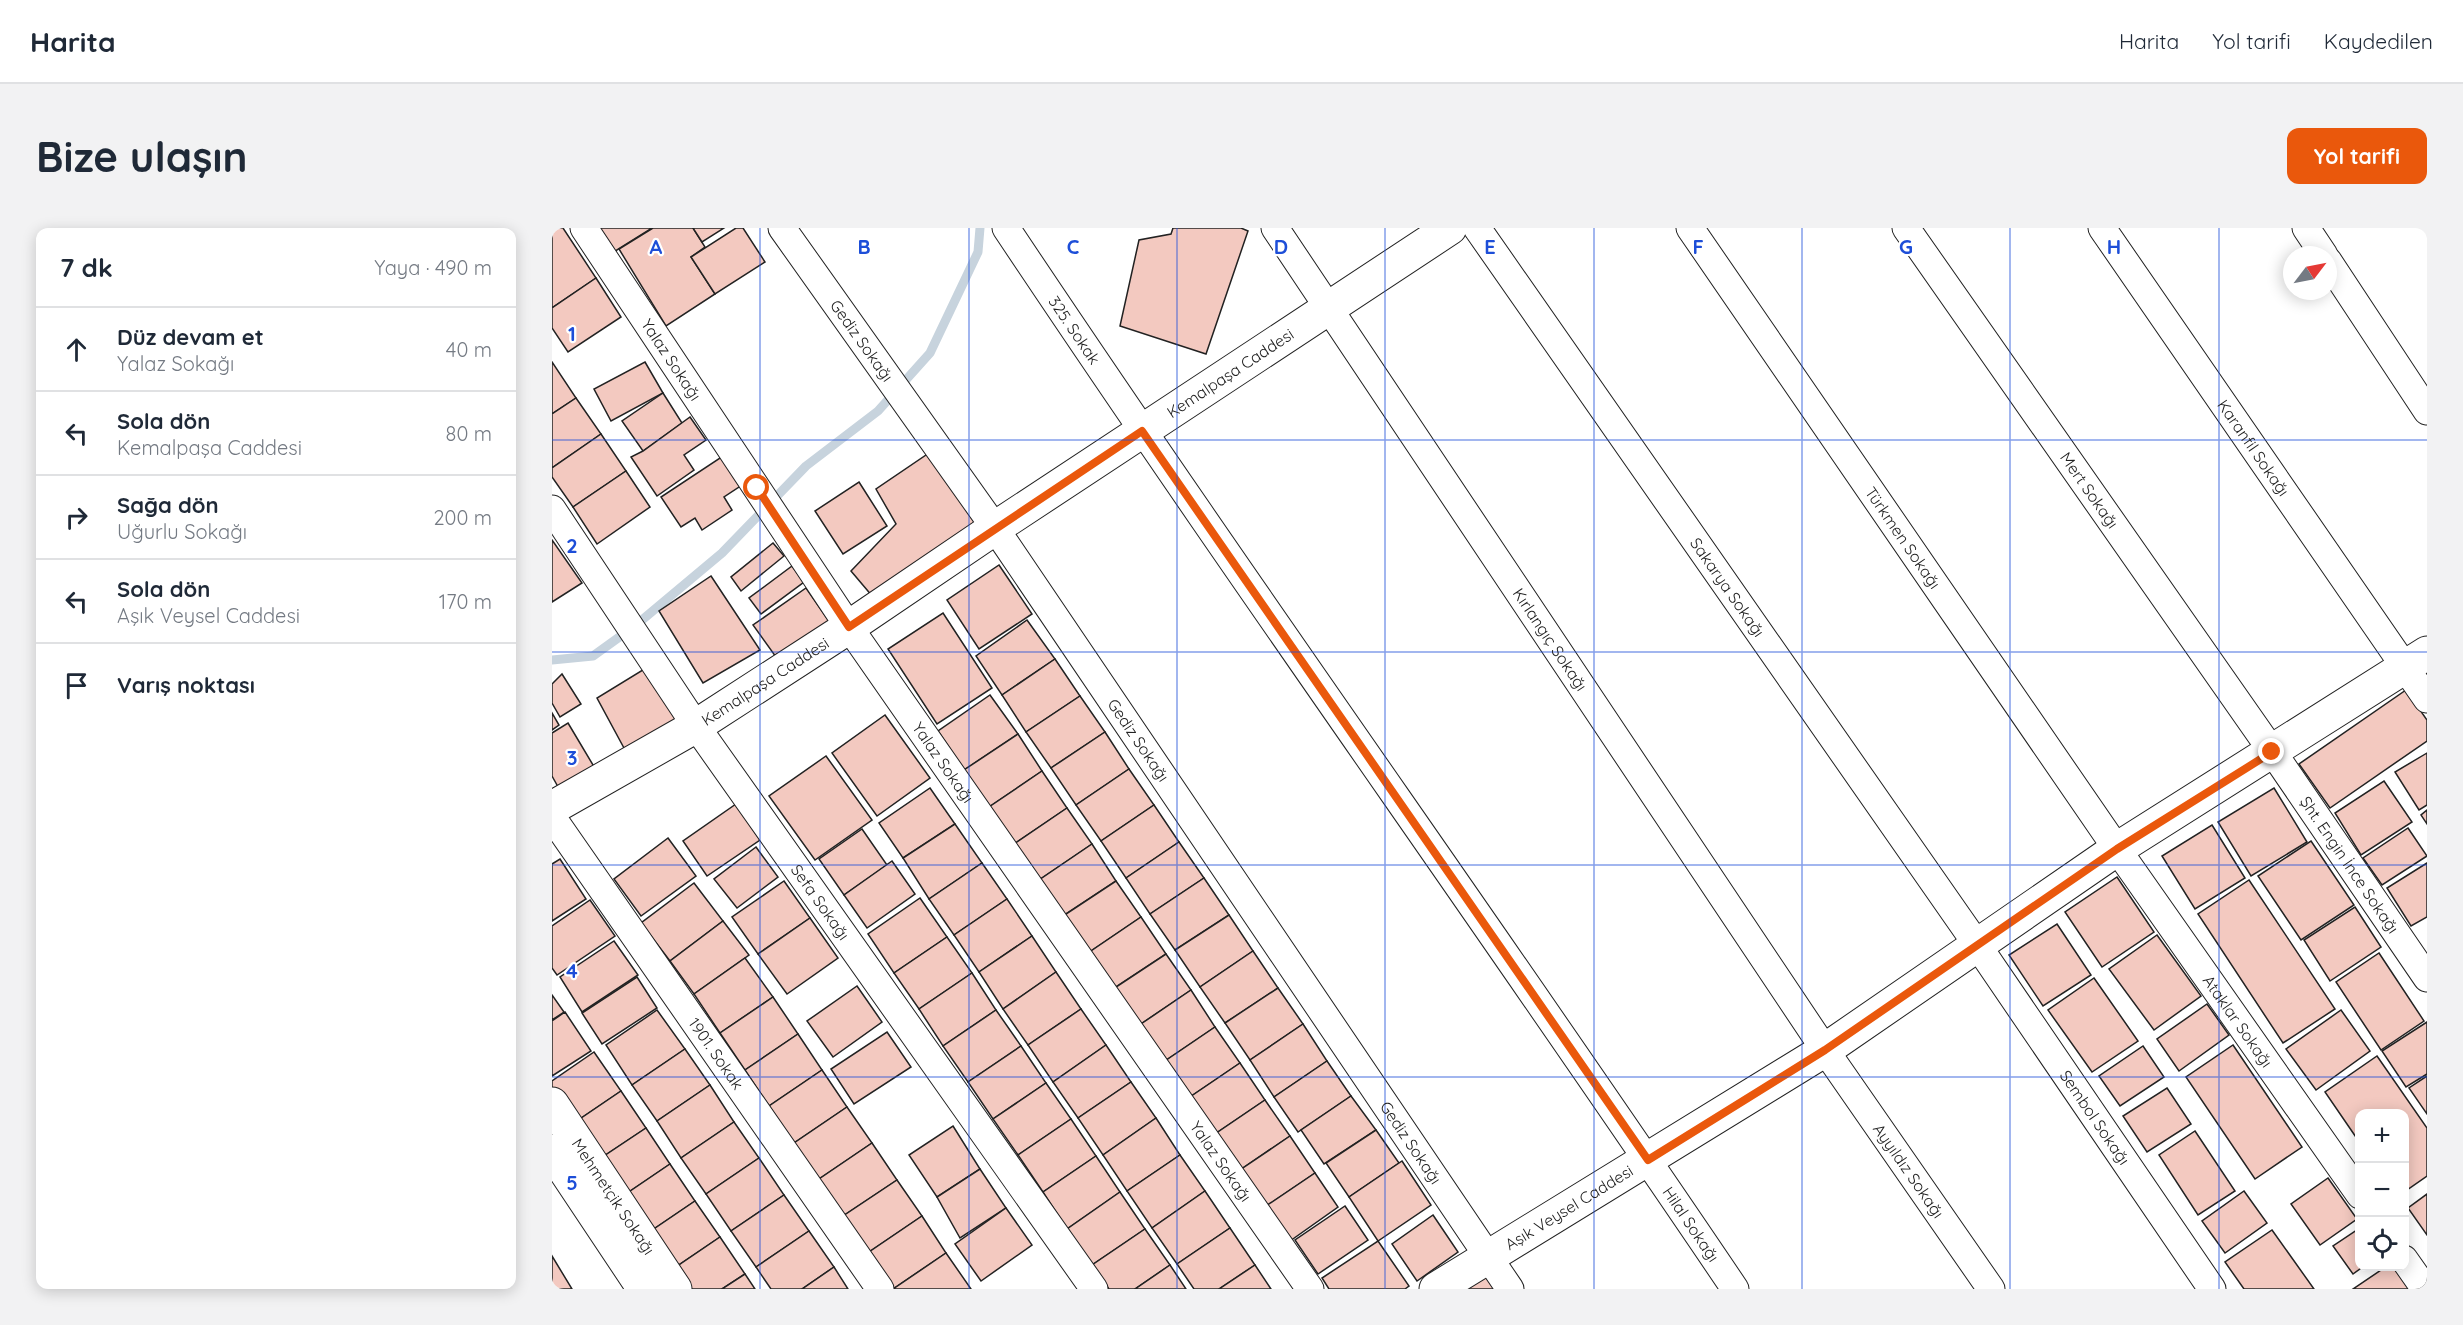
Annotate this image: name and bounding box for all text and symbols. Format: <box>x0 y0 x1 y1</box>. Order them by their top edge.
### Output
text: Harita <box>30 24 116 59</box>
text: Harita <box>2119 28 2179 54</box>
text: Yol tarifi <box>2212 28 2291 54</box>
text: Kaydedilen <box>2324 28 2433 54</box>
button: Yol tarifi <box>2287 128 2427 184</box>
text: Bize ulaşın <box>36 130 247 183</box>
text: A <box>650 234 663 259</box>
text: B <box>857 234 871 259</box>
text: C <box>1067 234 1080 259</box>
text: D <box>1274 234 1288 259</box>
text: E <box>1484 234 1496 259</box>
text: F <box>1692 234 1704 259</box>
text: G <box>1899 234 1913 259</box>
text: H <box>2107 234 2121 259</box>
north arrow <box>2283 246 2337 300</box>
text: 7 dk <box>60 251 113 284</box>
text: Yaya · 490 m <box>374 255 492 280</box>
street label: 325. Sokak <box>1044 292 1105 368</box>
street label: Gediz Sokağı <box>826 296 898 385</box>
street label: Yalaz Sokağı <box>637 315 706 404</box>
text: 1 <box>568 321 576 346</box>
text: Düz devam et <box>117 323 264 351</box>
street label: Kemalpaşa Caddesi <box>1163 324 1297 422</box>
icon: ahead <box>60 333 93 366</box>
text: 40 m <box>446 337 492 362</box>
text: Yalaz Sokağı <box>117 351 234 376</box>
street label: Karanfil Sokağı <box>2213 396 2294 500</box>
text: Sola dön <box>117 407 210 435</box>
icon: left <box>60 417 93 450</box>
text: 80 m <box>446 421 492 446</box>
text: Kemalpaşa Caddesi <box>117 435 302 460</box>
street label: Mert Sokağı <box>2056 448 2123 532</box>
route start <box>743 474 769 500</box>
street label: Türkmen Sokağı <box>1861 483 1945 593</box>
text: Sağa dön <box>117 491 219 519</box>
icon: right <box>60 501 93 534</box>
text: 200 m <box>433 505 492 530</box>
text: Uğurlu Sokağı <box>117 519 247 544</box>
text: 2 <box>566 533 578 558</box>
street label: Sakarya Sokağı <box>1686 534 1769 641</box>
text: Sola dön <box>117 575 210 603</box>
street label: Kırlangıç Sokağı <box>1509 584 1592 695</box>
icon: left <box>60 585 93 618</box>
text: 170 m <box>439 589 492 614</box>
text: Aşık Veysel Caddesi <box>117 603 300 628</box>
street label: Kemalpaşa Caddesi <box>698 633 833 730</box>
icon: arrive <box>60 669 93 702</box>
text: Varış noktası <box>117 671 255 699</box>
street label: Gediz Sokağı <box>1103 695 1174 785</box>
street label: Yalaz Sokağı <box>908 718 978 807</box>
route end <box>2258 738 2284 764</box>
text: 3 <box>567 745 577 770</box>
street label: Şht. Engin İnce Sokağı <box>2296 792 2403 937</box>
street label: Sefa Sokağı <box>787 860 854 944</box>
text: 4 <box>566 958 578 983</box>
street label: Ataklar Sokağı <box>2199 971 2277 1071</box>
street label: 1901. Sokak <box>684 1014 748 1093</box>
street label: Sembol Sokağı <box>2056 1066 2134 1169</box>
street label: Gediz Sokağı <box>1376 1097 1446 1188</box>
map controls <box>2355 1109 2409 1271</box>
button: + <box>2355 1109 2409 1163</box>
street label: Yalaz Sokağı <box>1186 1117 1256 1205</box>
street label: Ayyıldız Sokağı <box>1869 1120 1949 1222</box>
street label: Mehmetçik Sokağı <box>568 1135 659 1258</box>
street label: Aşık Veysel Caddesi <box>1501 1160 1637 1254</box>
button: − <box>2355 1163 2409 1217</box>
text: 5 <box>566 1170 578 1195</box>
street label: Hilal Sokağı <box>1658 1183 1724 1266</box>
button: locate <box>2355 1217 2409 1271</box>

